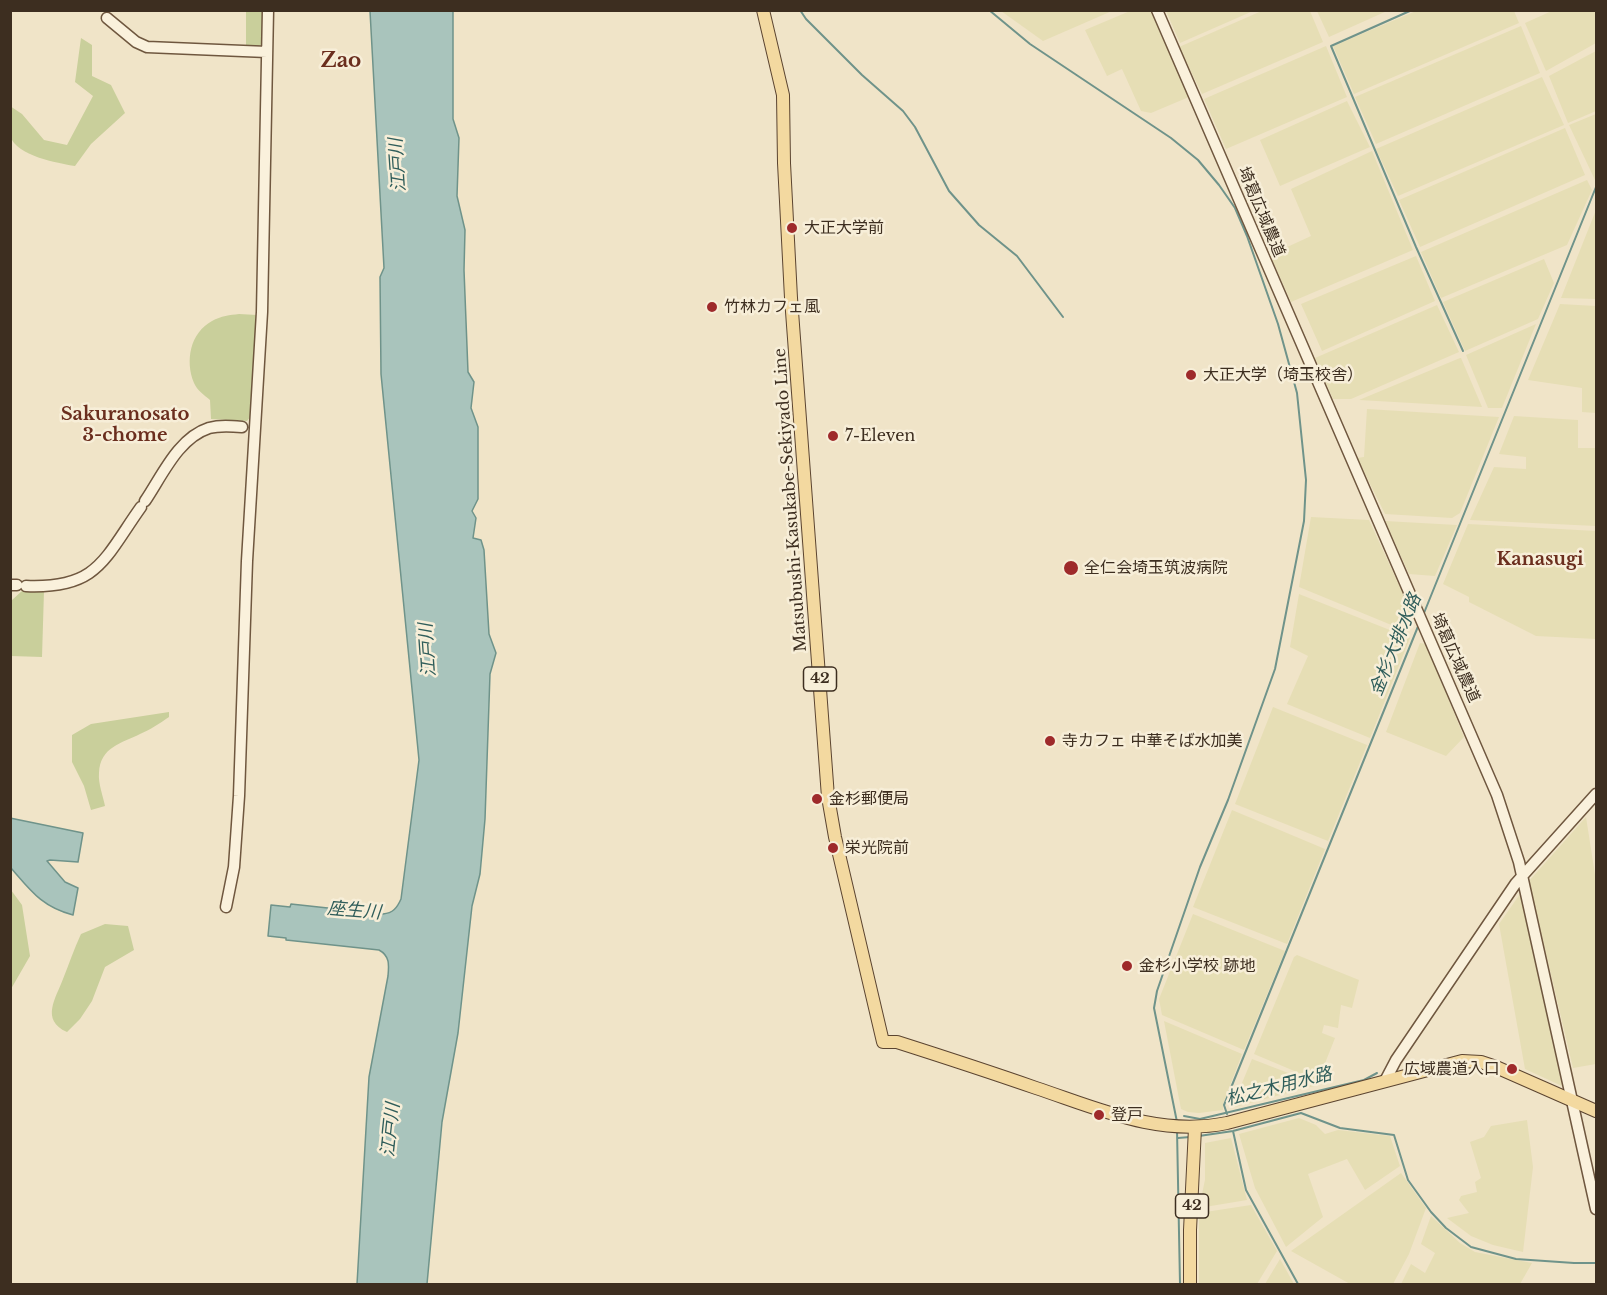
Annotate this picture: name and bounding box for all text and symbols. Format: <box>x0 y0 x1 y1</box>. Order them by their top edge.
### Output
district label: Zao <box>321 49 361 73</box>
water label: 江戸川 <box>385 137 411 193</box>
street label: 埼葛広域農道 <box>1233 164 1289 260</box>
place label: 大正大学前 <box>804 218 884 238</box>
marker: 大正大学前 <box>785 221 799 235</box>
place label: 竹林カフェ風 <box>724 297 820 317</box>
marker: 竹林カフェ風 <box>705 300 719 314</box>
street label: Matsubushi-Kasukabe-Sekiyado Line <box>771 348 811 652</box>
place label: 大正大学（埼玉校舎） <box>1203 365 1363 385</box>
marker: 大正大学（埼玉校舎） <box>1184 368 1198 382</box>
district label: Sakuranosato 3-chome <box>61 404 189 446</box>
place label: 7-Eleven <box>845 426 915 446</box>
marker: 7-Eleven <box>826 429 840 443</box>
district label: Kanasugi <box>1496 549 1584 571</box>
place label: 全仁会埼玉筑波病院 <box>1084 558 1228 578</box>
marker: 全仁会埼玉筑波病院 <box>1062 559 1080 577</box>
water label: 金杉大排水路 <box>1366 591 1426 699</box>
street label: 埼葛広域農道 <box>1427 610 1483 706</box>
water label: 江戸川 <box>415 622 441 678</box>
road number: 42 <box>804 667 836 691</box>
place label: 寺カフェ 中華そば水加美 <box>1062 731 1243 751</box>
marker: 寺カフェ 中華そば水加美 <box>1043 734 1057 748</box>
place label: 金杉郵便局 <box>829 789 909 809</box>
marker: 金杉郵便局 <box>810 792 824 806</box>
place label: 栄光院前 <box>845 838 909 858</box>
marker: 栄光院前 <box>826 841 840 855</box>
water label: 座生川 <box>326 898 382 924</box>
place label: 金杉小学校 跡地 <box>1139 956 1256 976</box>
marker: 金杉小学校 跡地 <box>1120 959 1134 973</box>
place label: 広域農道入口 <box>1404 1059 1500 1079</box>
marker: 広域農道入口 <box>1505 1062 1519 1076</box>
water label: 松之木用水路 <box>1224 1063 1334 1111</box>
water label: 江戸川 <box>377 1102 405 1158</box>
place label: 登戸 <box>1111 1105 1143 1125</box>
marker: 登戸 <box>1092 1108 1106 1122</box>
road number: 42 <box>1176 1194 1208 1218</box>

